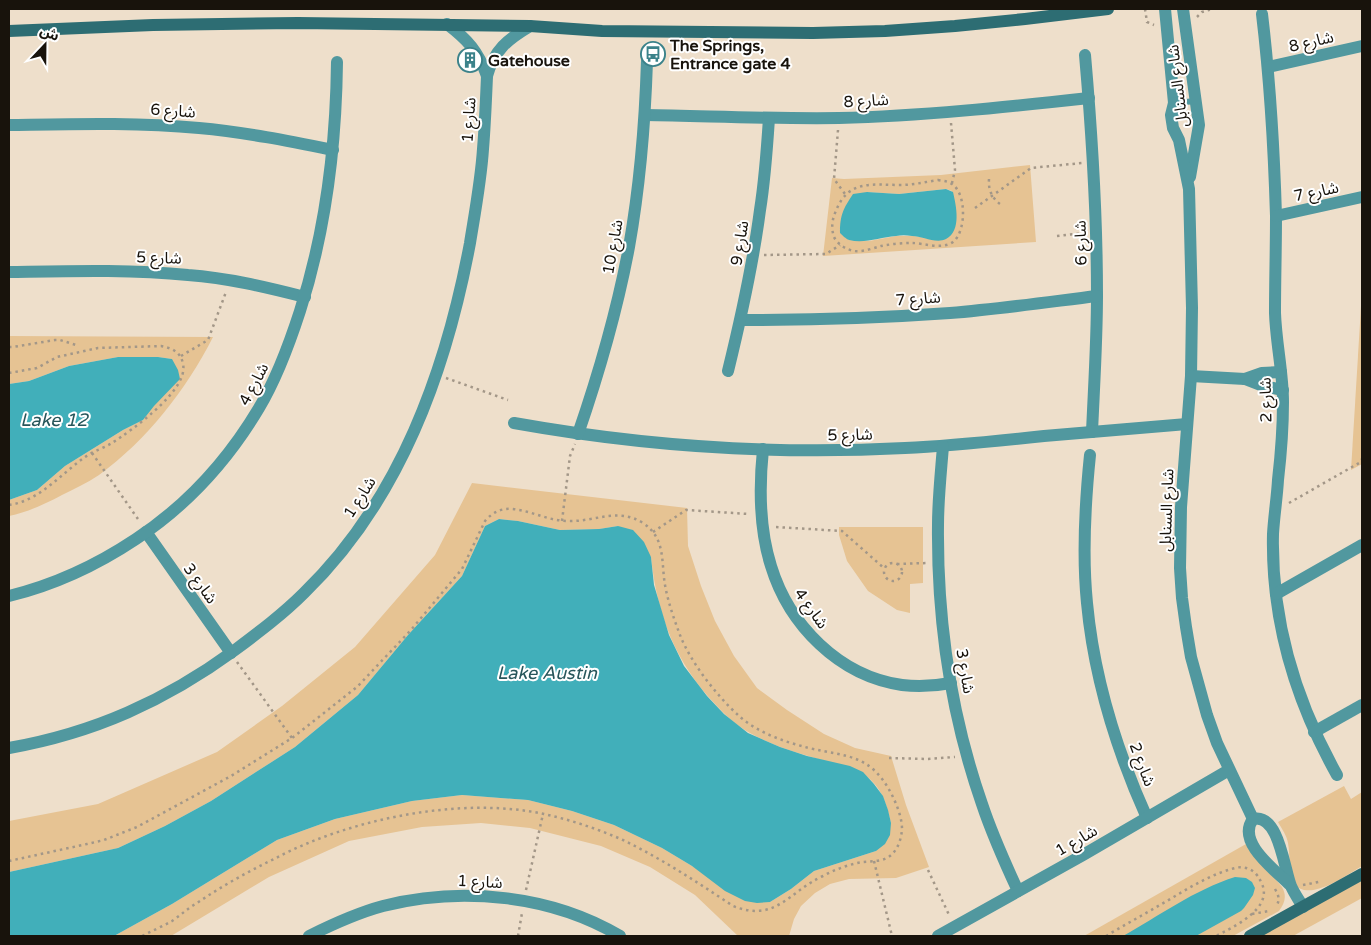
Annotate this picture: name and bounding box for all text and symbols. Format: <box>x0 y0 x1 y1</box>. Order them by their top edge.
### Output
north arrow <box>20 20 70 70</box>
text: ش <box>38 22 62 45</box>
street label: شارع 8 <box>1287 27 1336 59</box>
place label: The Springs, Entrance gate 4 <box>669 36 790 74</box>
bus stop icon: The Springs, Entrance gate 4 <box>640 41 666 67</box>
street label: شارع السنابل <box>1163 43 1195 128</box>
building icon: Gatehouse <box>457 47 483 73</box>
place label: Gatehouse <box>488 51 570 71</box>
street label: شارع 8 <box>843 90 889 114</box>
street label: شارع 1 <box>457 97 483 144</box>
street label: شارع 6 <box>149 99 196 125</box>
street label: شارع 7 <box>1292 177 1341 208</box>
street label: شارع 10 <box>598 218 630 277</box>
street label: شارع 9 <box>727 219 755 267</box>
street label: شارع 6 <box>1071 220 1093 266</box>
street label: شارع 5 <box>136 247 182 271</box>
street label: شارع 7 <box>895 287 942 313</box>
street label: شارع 4 <box>234 360 275 410</box>
street label: شارع 2 <box>1256 377 1278 423</box>
water label: Lake 12 <box>20 409 89 431</box>
street label: شارع 5 <box>827 425 873 447</box>
street label: شارع السنابل <box>1156 468 1180 552</box>
street label: شارع 1 <box>339 473 382 523</box>
street label: شارع 3 <box>177 559 222 609</box>
street label: شارع 4 <box>788 584 833 634</box>
street label: شارع 3 <box>949 647 979 696</box>
water label: Lake Austin <box>497 662 598 684</box>
street label: شارع 2 <box>1123 740 1160 790</box>
street label: شارع 1 <box>1052 821 1102 863</box>
street label: شارع 1 <box>457 871 503 895</box>

